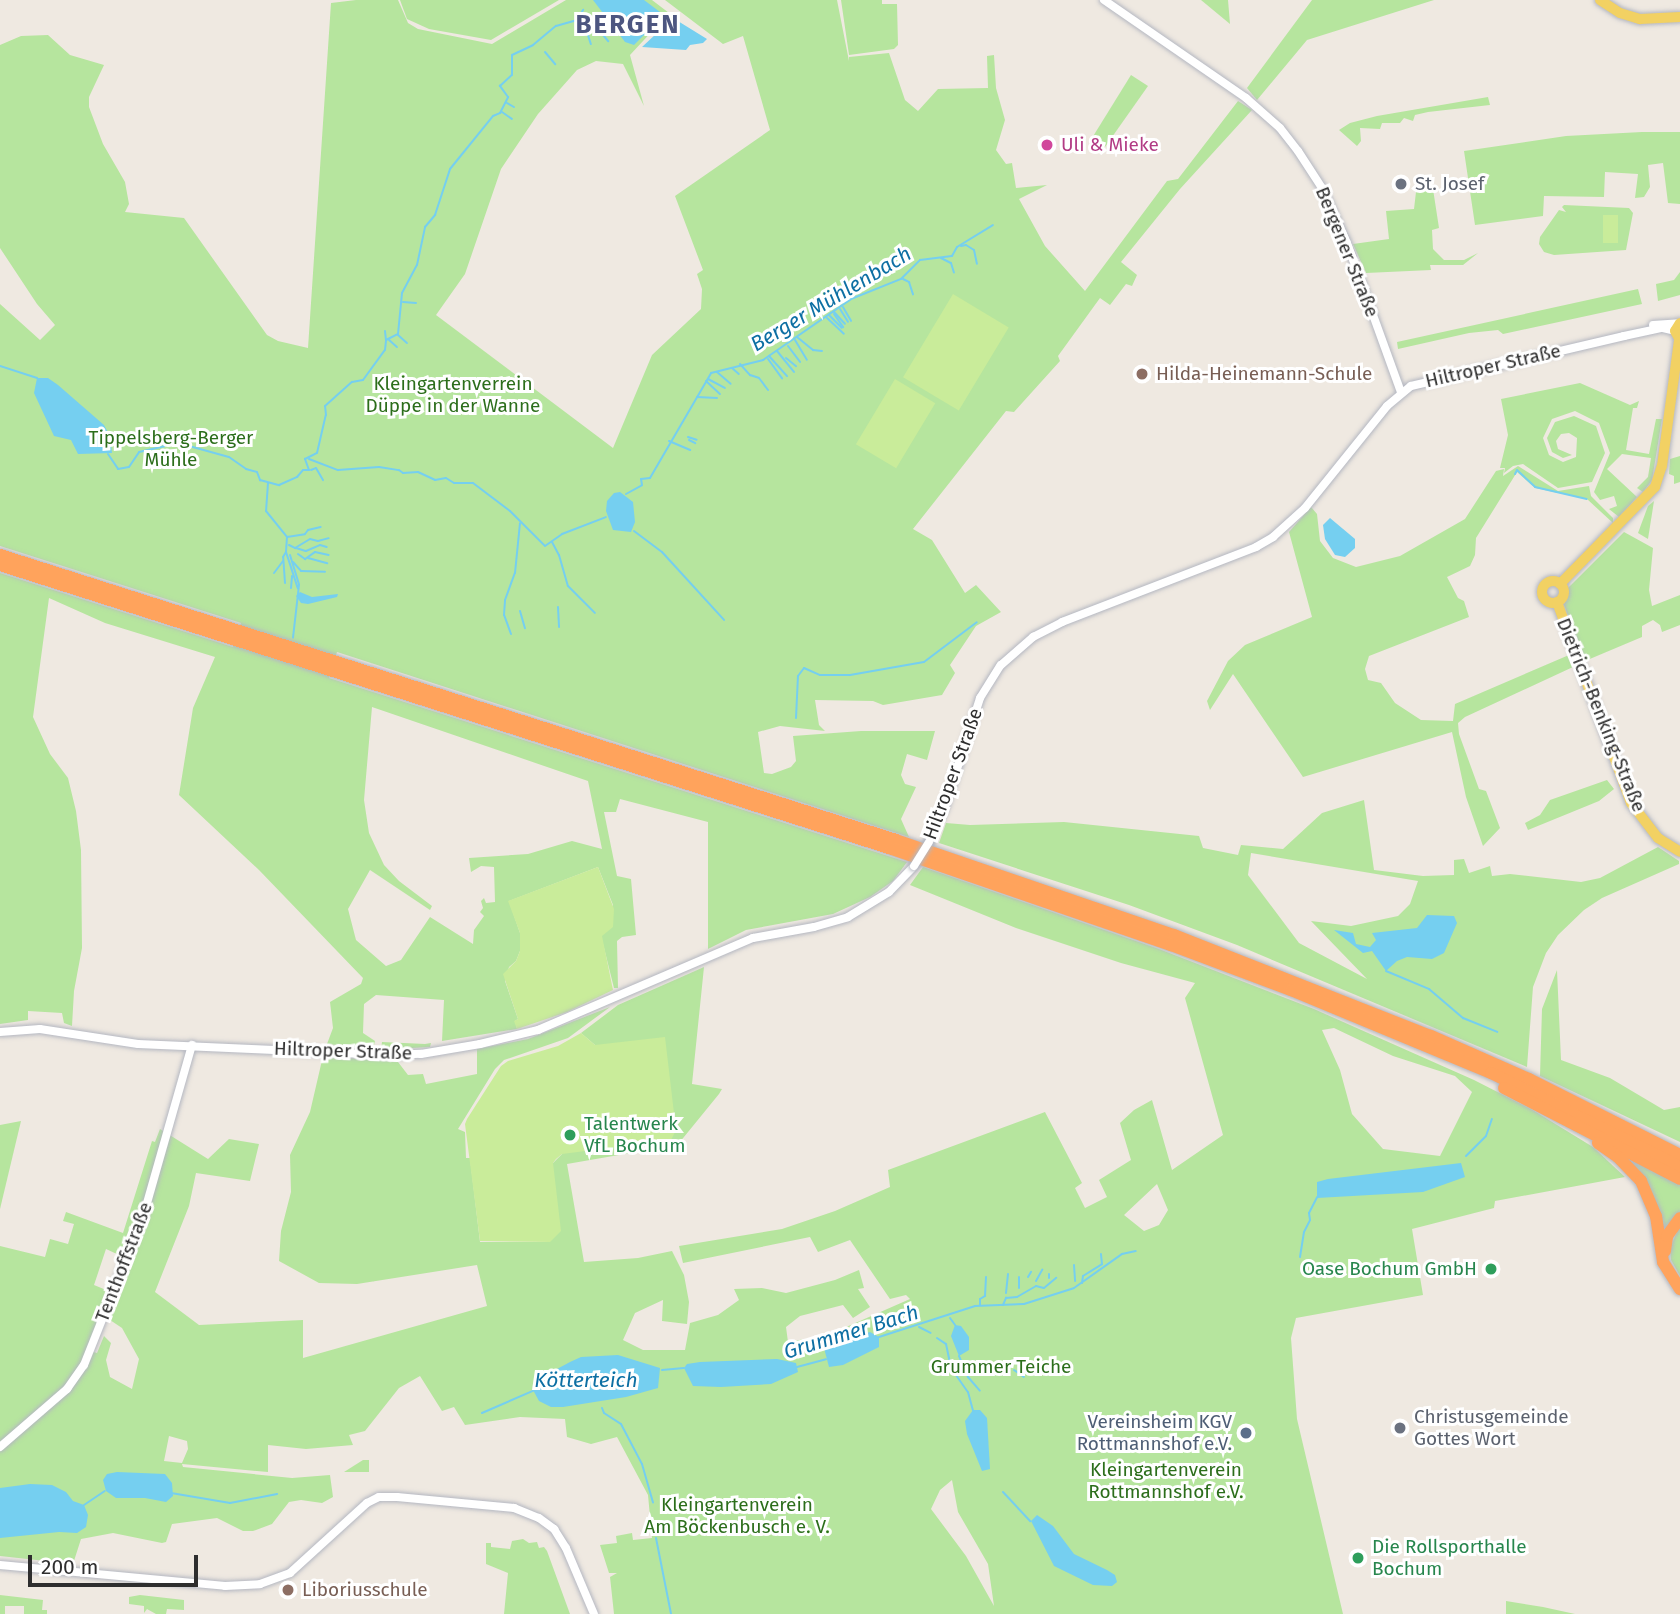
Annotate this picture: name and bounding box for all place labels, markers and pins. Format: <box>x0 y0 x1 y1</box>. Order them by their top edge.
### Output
place label: Uli & Mieke <box>1061 134 1159 156</box>
marker: Uli & Mieke <box>1039 137 1055 153</box>
place label: St. Josef <box>1415 173 1484 195</box>
marker: St. Josef <box>1393 176 1409 192</box>
place label: Hilda-Heinemann-Schule <box>1156 363 1372 385</box>
marker: Hilda-Heinemann-Schule <box>1134 366 1150 382</box>
place label: Talentwerk VfL Bochum <box>584 1113 685 1157</box>
marker: Talentwerk VfL Bochum <box>562 1127 578 1143</box>
place label: Oase Bochum GmbH <box>1302 1258 1477 1280</box>
marker: Oase Bochum GmbH <box>1483 1261 1499 1277</box>
place label: Christusgemeinde Gottes Wort <box>1414 1406 1569 1450</box>
place label: Vereinsheim KGV Rottmannshof e.V. <box>1077 1411 1232 1455</box>
marker: Christusgemeinde Gottes Wort <box>1392 1420 1408 1436</box>
marker: Vereinsheim KGV Rottmannshof e.V. <box>1238 1425 1254 1441</box>
place label: Die Rollsporthalle Bochum <box>1372 1536 1527 1580</box>
marker: Die Rollsporthalle Bochum <box>1350 1550 1366 1566</box>
place label: Liboriusschule <box>302 1579 428 1601</box>
marker: Liboriusschule <box>280 1582 296 1598</box>

